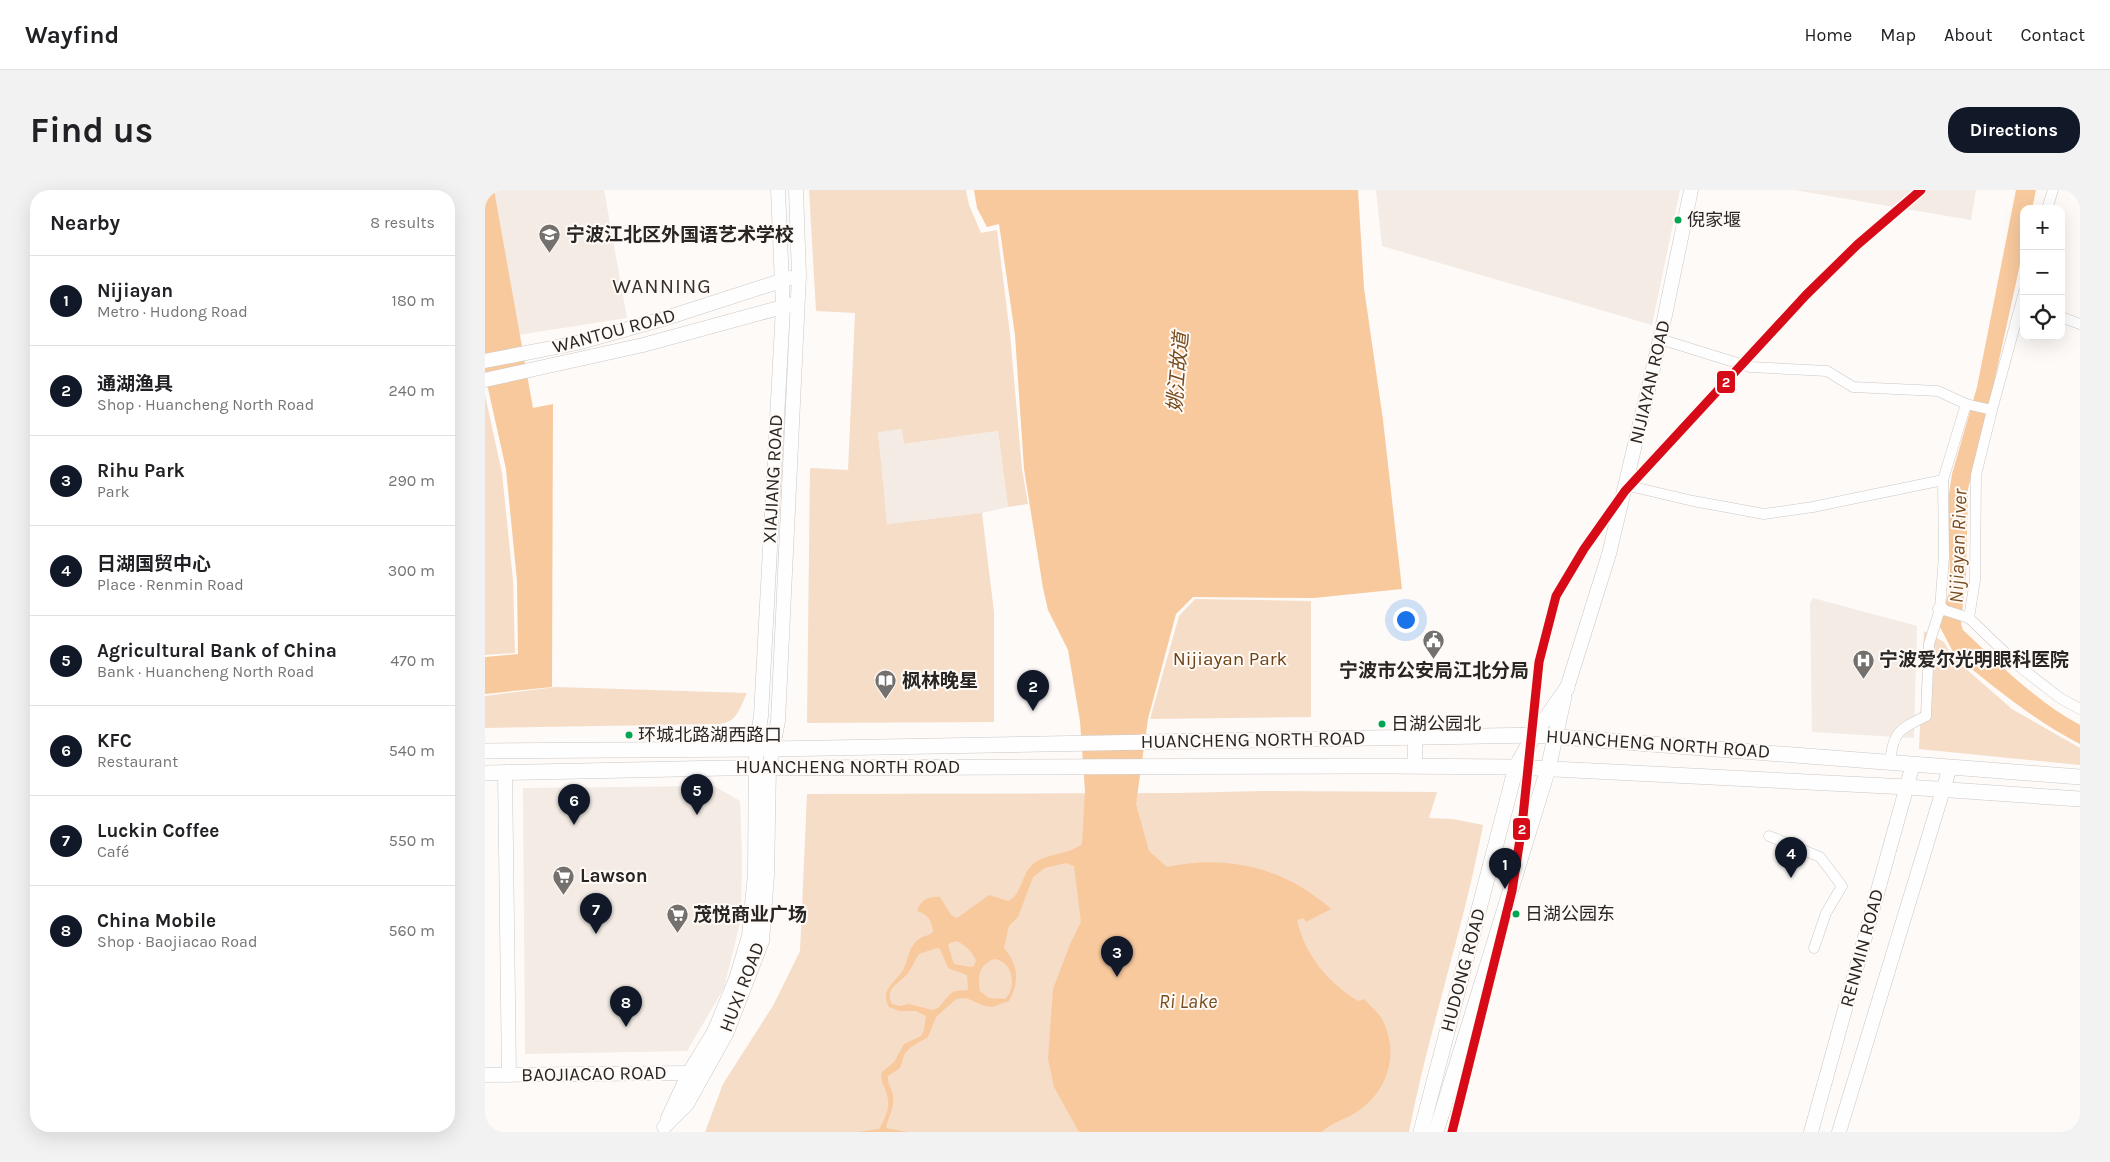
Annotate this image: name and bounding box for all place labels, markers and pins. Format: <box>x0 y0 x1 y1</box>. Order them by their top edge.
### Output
place label: 倪家堰 <box>1687 209 1741 231</box>
marker: 倪家堰 <box>1673 215 1683 225</box>
school or university icon: 宁波江北区外国语艺术学校 <box>538 223 562 254</box>
place label: 宁波江北区外国语艺术学校 <box>566 224 794 246</box>
public building icon: 宁波市公安局江北分局 <box>1422 628 1446 659</box>
hospital icon: 宁波爱尔光明眼科医院 <box>1851 648 1875 679</box>
place label: 宁波爱尔光明眼科医院 <box>1879 649 2069 671</box>
place label: 宁波市公安局江北分局 <box>1339 660 1529 682</box>
library icon: 枫林晚星 <box>874 669 898 700</box>
place label: 枫林晚星 <box>902 670 978 692</box>
pin: 2 <box>1017 670 1049 711</box>
place label: 日湖公园北 <box>1391 713 1481 735</box>
marker: 日湖公园北 <box>1377 719 1387 729</box>
place label: 环城北路湖西路口 <box>638 724 782 746</box>
marker: 环城北路湖西路口 <box>624 730 634 740</box>
pin: 5 <box>681 774 713 815</box>
pin: 6 <box>558 784 590 825</box>
pin: 4 <box>1775 837 1807 878</box>
pin: 1 <box>1489 848 1521 889</box>
supermarket icon: Lawson <box>552 864 576 895</box>
place label: Lawson <box>580 865 648 887</box>
pin: 7 <box>580 893 612 934</box>
supermarket icon: 茂悦商业广场 <box>665 903 689 934</box>
place label: 日湖公园东 <box>1525 903 1615 925</box>
place label: 茂悦商业广场 <box>693 904 807 926</box>
marker: 日湖公园东 <box>1511 909 1521 919</box>
pin: 3 <box>1101 936 1133 977</box>
pin: 8 <box>610 986 642 1027</box>

